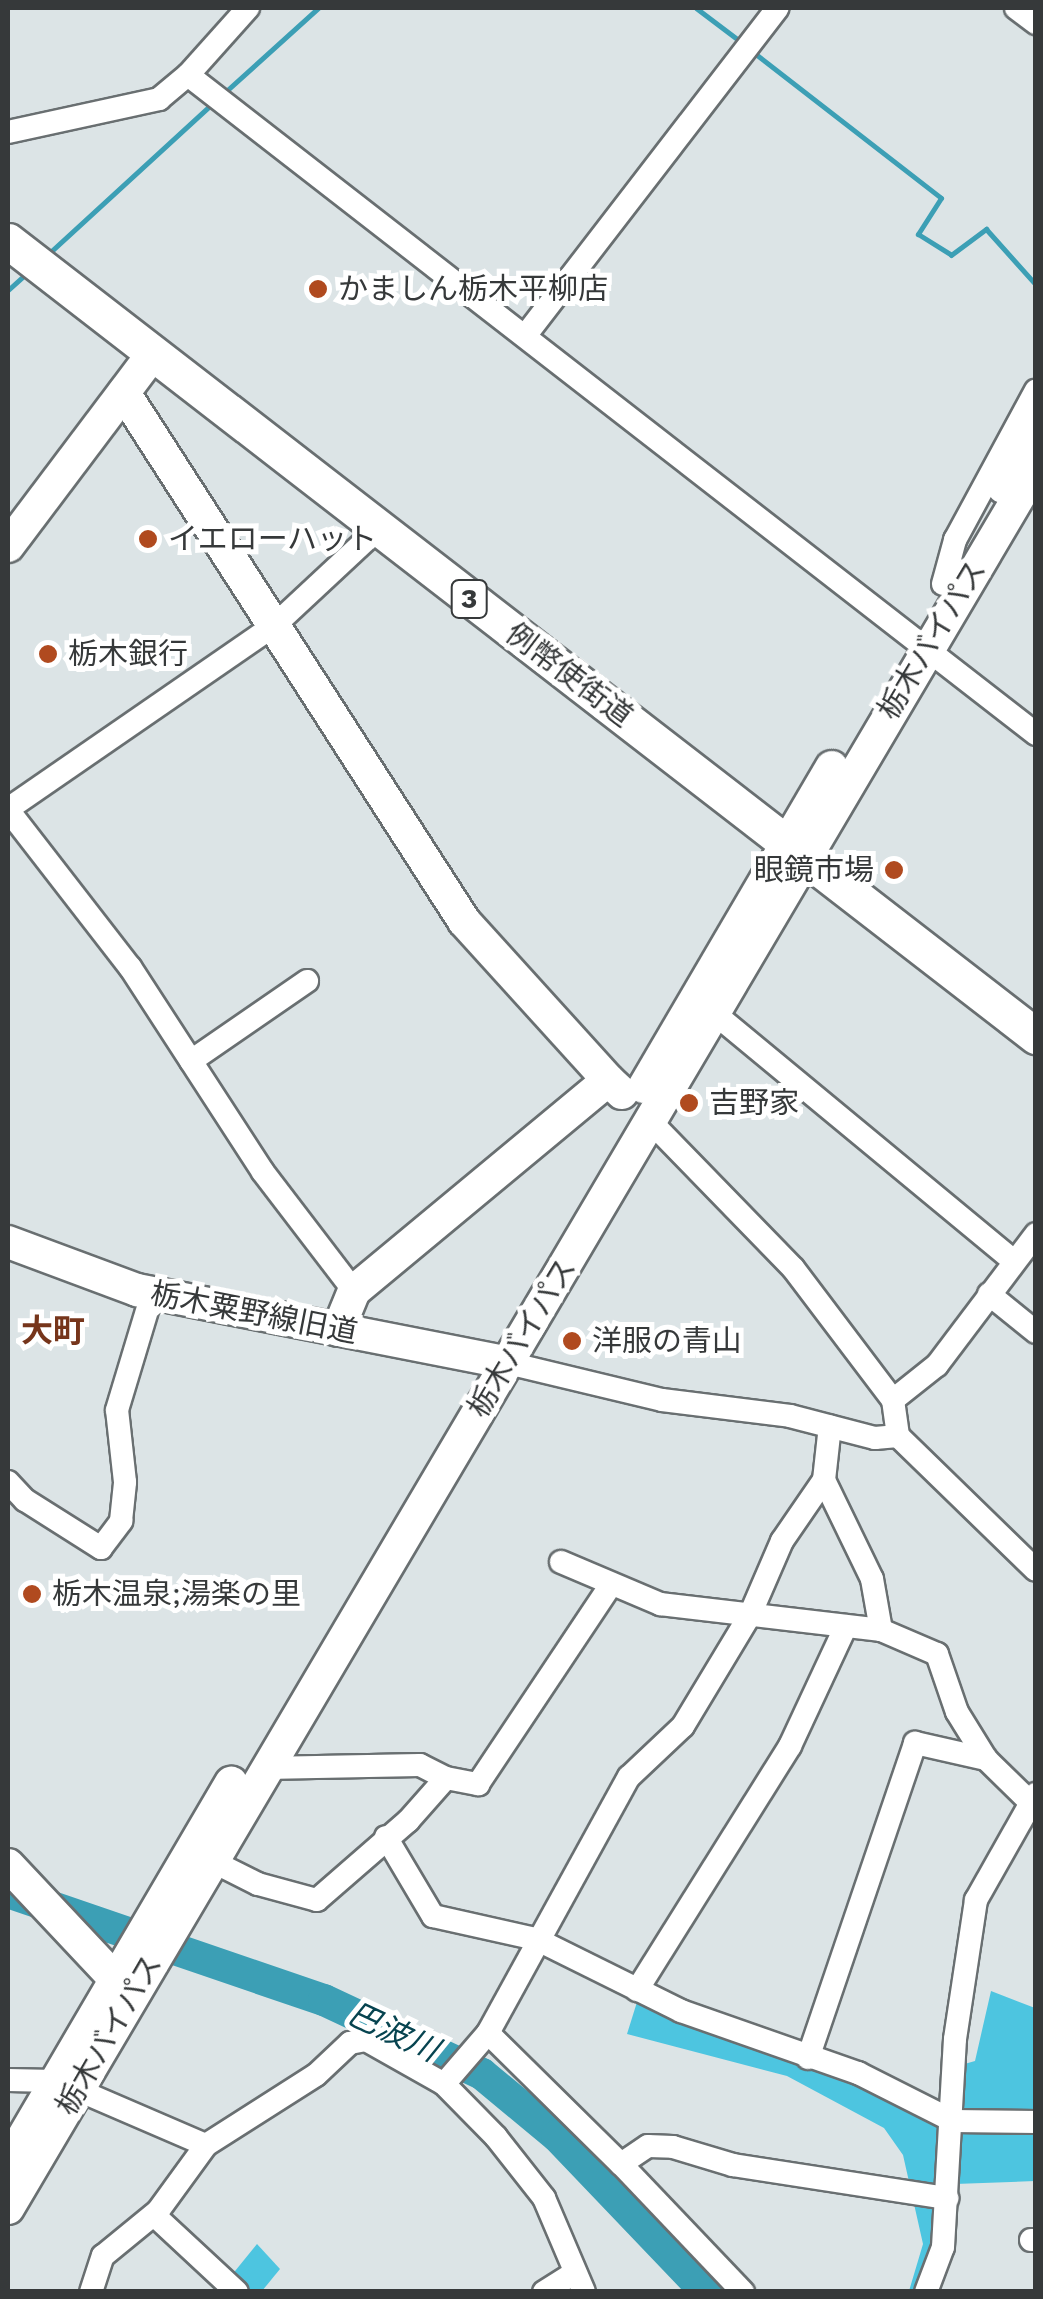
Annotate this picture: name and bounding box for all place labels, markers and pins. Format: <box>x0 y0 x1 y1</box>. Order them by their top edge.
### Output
place label: かましん栃木平柳店 <box>338 271 608 307</box>
marker: かましん栃木平柳店 <box>307 278 329 300</box>
place label: イエローハット <box>168 521 378 557</box>
marker: イエローハット <box>137 528 159 550</box>
place label: 栃木銀行 <box>68 636 188 672</box>
marker: 栃木銀行 <box>37 643 59 665</box>
place label: 眼鏡市場 <box>754 852 874 888</box>
marker: 眼鏡市場 <box>883 859 905 881</box>
place label: 吉野家 <box>709 1085 799 1121</box>
marker: 吉野家 <box>678 1092 700 1114</box>
place label: 洋服の青山 <box>592 1323 742 1359</box>
marker: 洋服の青山 <box>561 1330 583 1352</box>
place label: 栃木温泉;湯楽の里 <box>52 1576 301 1612</box>
marker: 栃木温泉;湯楽の里 <box>21 1583 43 1605</box>

